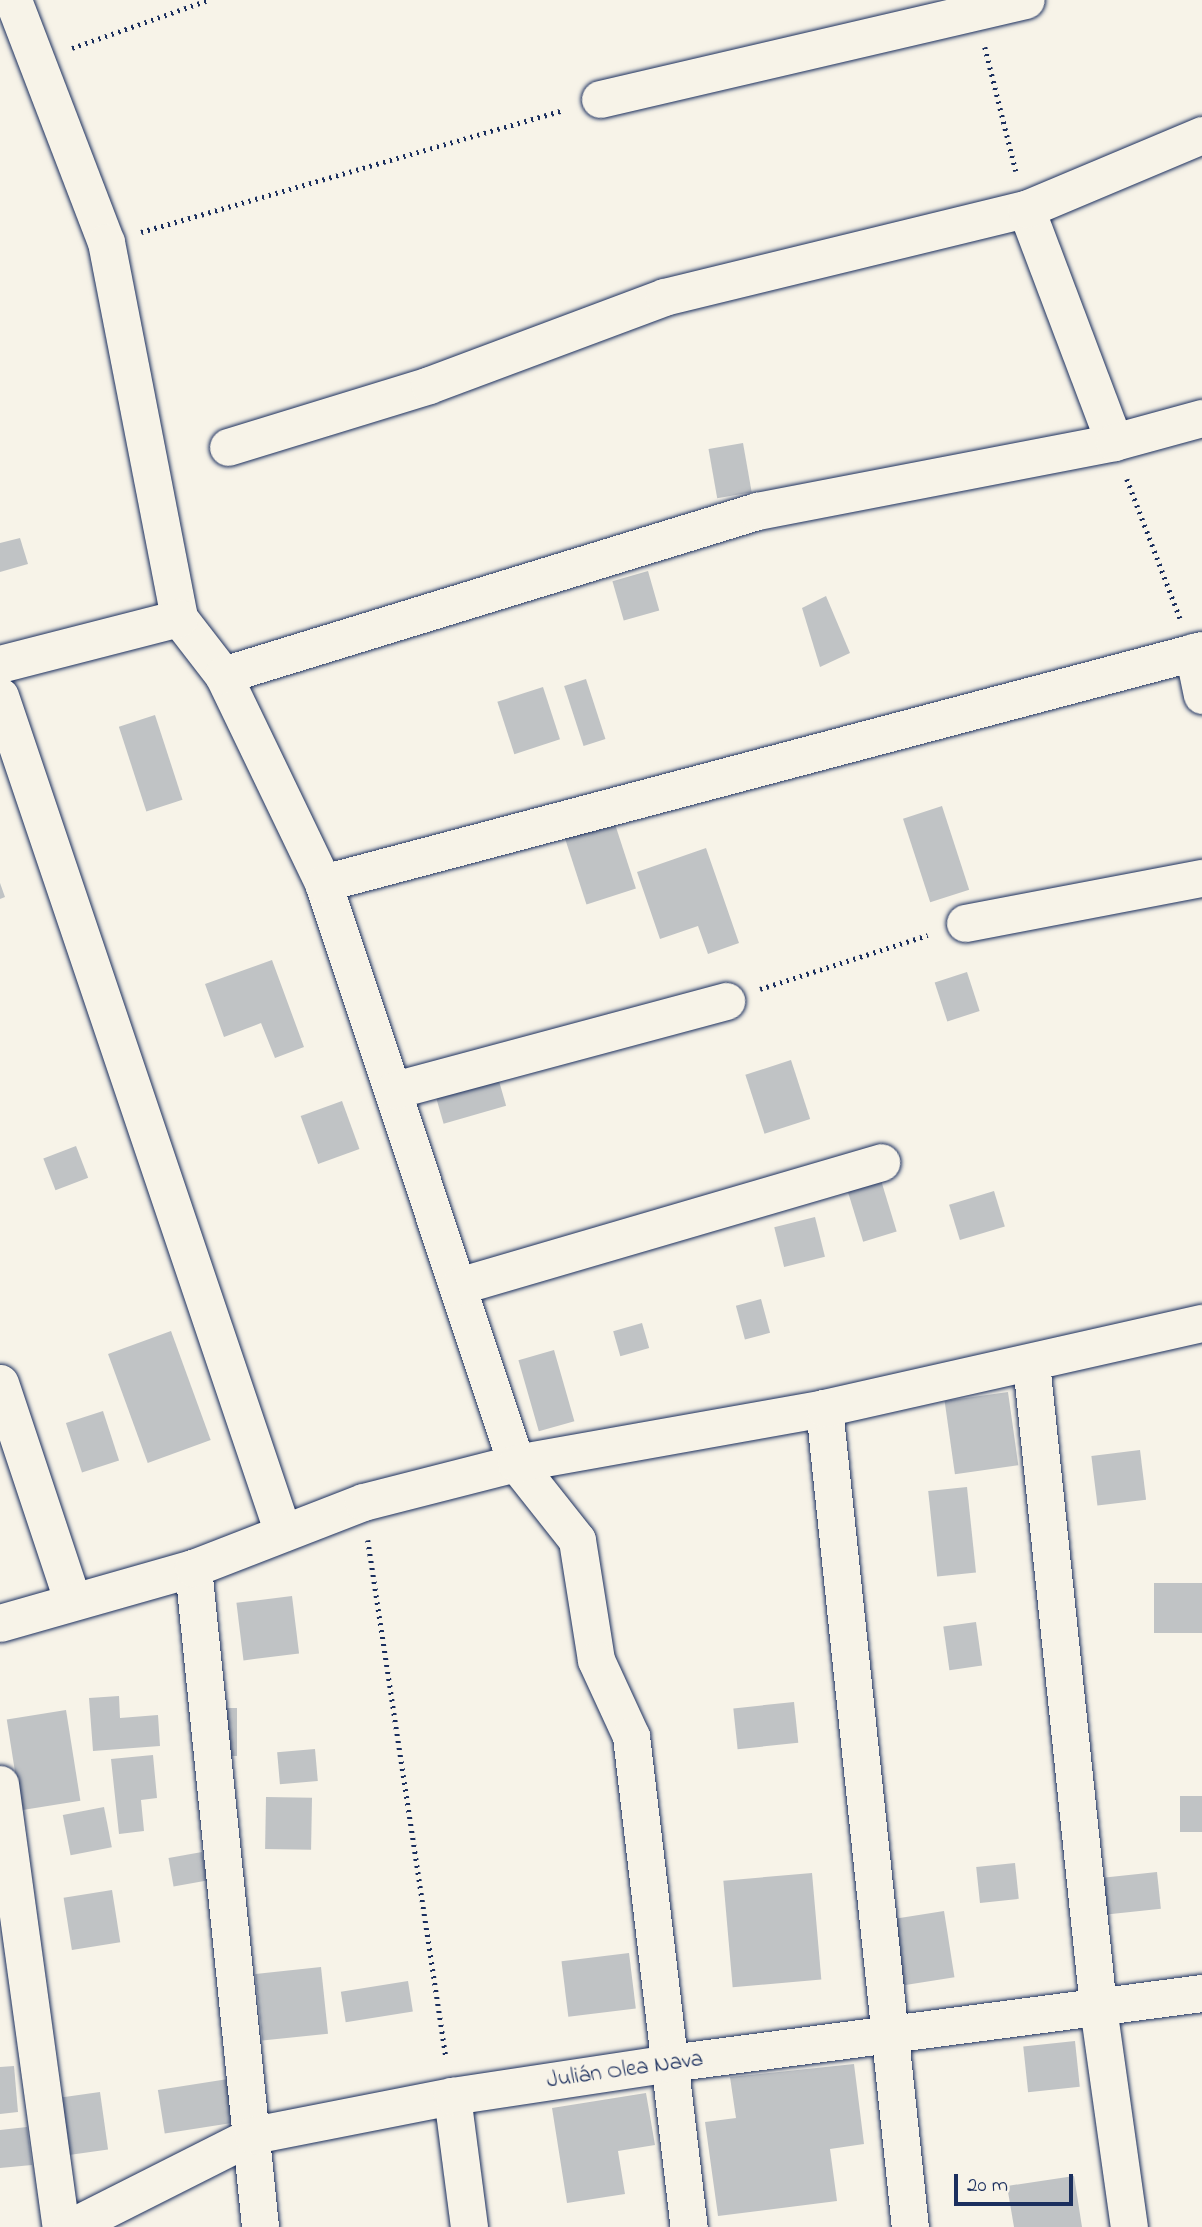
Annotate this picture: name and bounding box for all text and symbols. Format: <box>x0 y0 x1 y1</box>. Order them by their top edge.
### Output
street label: Julián Olea Nava <box>545 2046 705 2096</box>
scale bar <box>957 2160 1076 2204</box>
text: 20 m <box>967 2171 1008 2201</box>

